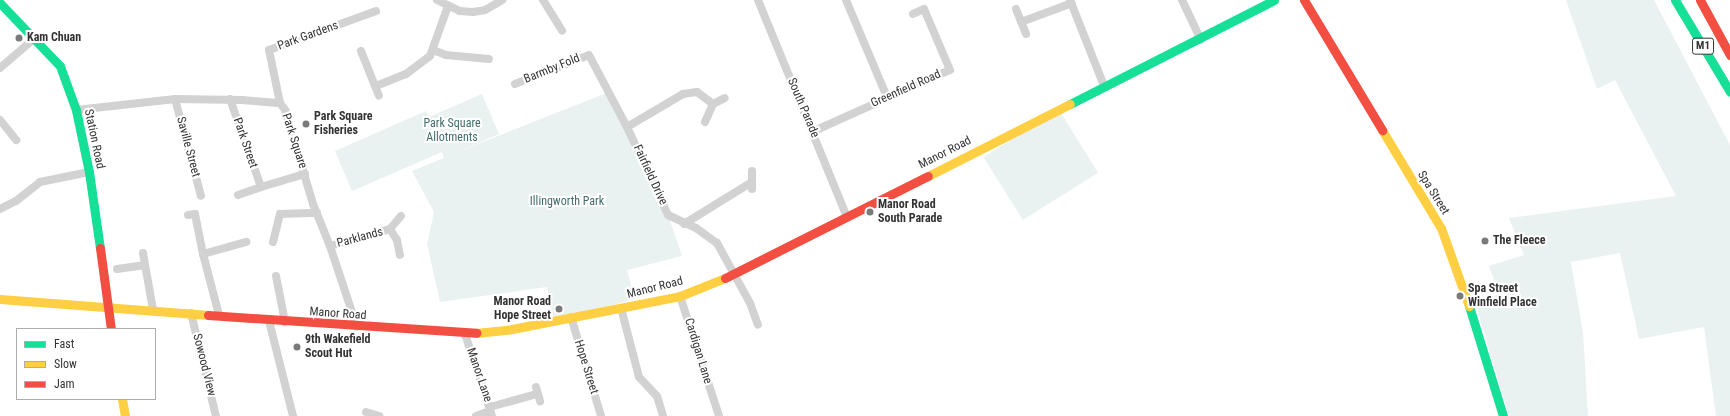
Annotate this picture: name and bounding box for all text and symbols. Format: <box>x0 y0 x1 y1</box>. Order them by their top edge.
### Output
street label: Park Gardens <box>276 18 340 54</box>
place label: Kam Chuan <box>27 31 81 45</box>
marker: Kam Chuan <box>14 33 24 43</box>
road number: M1 <box>1692 37 1714 55</box>
street label: Barmby Fold <box>522 51 582 87</box>
street label: Greenfield Road <box>869 67 943 111</box>
street label: South Parade <box>784 76 822 140</box>
street label: Station Road <box>81 108 107 170</box>
place label: Park Square Fisheries <box>314 110 372 138</box>
street label: Park Square <box>278 112 310 170</box>
street label: Saville Street <box>173 115 203 179</box>
street label: Park Street <box>230 116 260 170</box>
park label: Park Square Allotments <box>423 117 481 145</box>
marker: Park Square Fisheries <box>301 119 311 129</box>
street label: Manor Road <box>916 134 974 172</box>
street label: Fairfield Drive <box>630 143 670 207</box>
street label: Spa Street <box>1414 169 1452 217</box>
park label: Illingworth Park <box>530 195 604 209</box>
place label: Manor Road South Parade <box>878 198 942 226</box>
marker: Manor Road South Parade <box>865 207 875 217</box>
street label: Parklands <box>335 225 385 251</box>
place label: The Fleece <box>1493 234 1545 248</box>
marker: The Fleece <box>1480 236 1490 246</box>
street label: Manor Road <box>626 274 684 302</box>
place label: Spa Street Winfield Place <box>1468 282 1537 310</box>
marker: Spa Street Winfield Place <box>1455 291 1465 301</box>
place label: Manor Road Hope Street <box>493 295 551 323</box>
marker: Manor Road Hope Street <box>554 304 564 314</box>
street label: Manor Road <box>309 305 367 323</box>
street label: Cardigan Lane <box>681 316 715 386</box>
legend <box>16 328 156 400</box>
street label: Sowood View <box>189 332 219 398</box>
place label: 9th Wakefield Scout Hut <box>305 333 370 361</box>
text: Fast <box>54 337 74 351</box>
street label: Hope Street <box>571 338 601 396</box>
marker: 9th Wakefield Scout Hut <box>292 342 302 352</box>
street label: Manor Lane <box>463 346 495 404</box>
text: Slow <box>54 357 77 371</box>
text: Jam <box>54 377 75 391</box>

